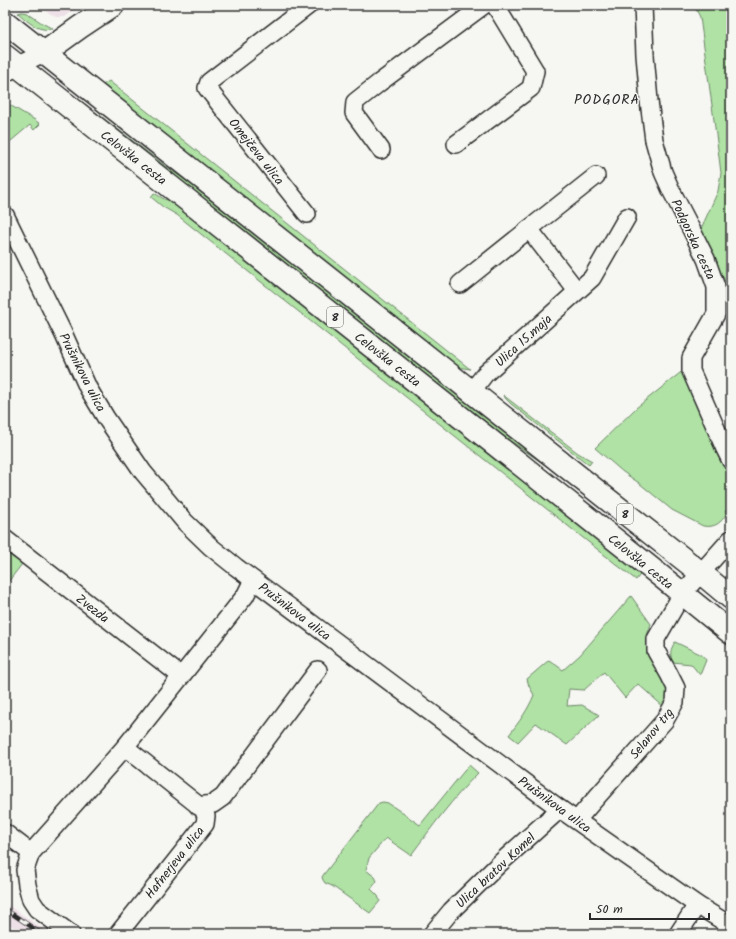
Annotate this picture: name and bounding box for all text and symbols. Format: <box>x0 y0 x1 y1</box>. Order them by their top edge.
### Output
district label: PODGORA <box>574 89 640 111</box>
street label: Omejčeva ulica <box>223 114 289 190</box>
street label: Celovška cesta <box>95 125 171 191</box>
street label: Podgorska cesta <box>665 196 721 284</box>
road number: 8 <box>327 307 343 327</box>
street label: Ulica 15.maja <box>491 310 557 373</box>
street label: Celovška cesta <box>349 327 425 393</box>
street label: Prušnikova ulica <box>53 329 111 416</box>
road number: 8 <box>617 504 633 524</box>
street label: Celovška cesta <box>603 529 678 595</box>
street label: Prušnikova ulica <box>253 578 335 647</box>
street label: Zvezda <box>71 589 113 629</box>
street label: Selanov trg <box>625 704 680 764</box>
street label: Prušnikova ulica <box>513 771 595 839</box>
street label: Hafnerjeva ulica <box>140 822 210 904</box>
street label: Ulica bratov Komel <box>451 828 541 914</box>
scale bar <box>590 895 709 921</box>
text: 50 m <box>596 900 623 919</box>

